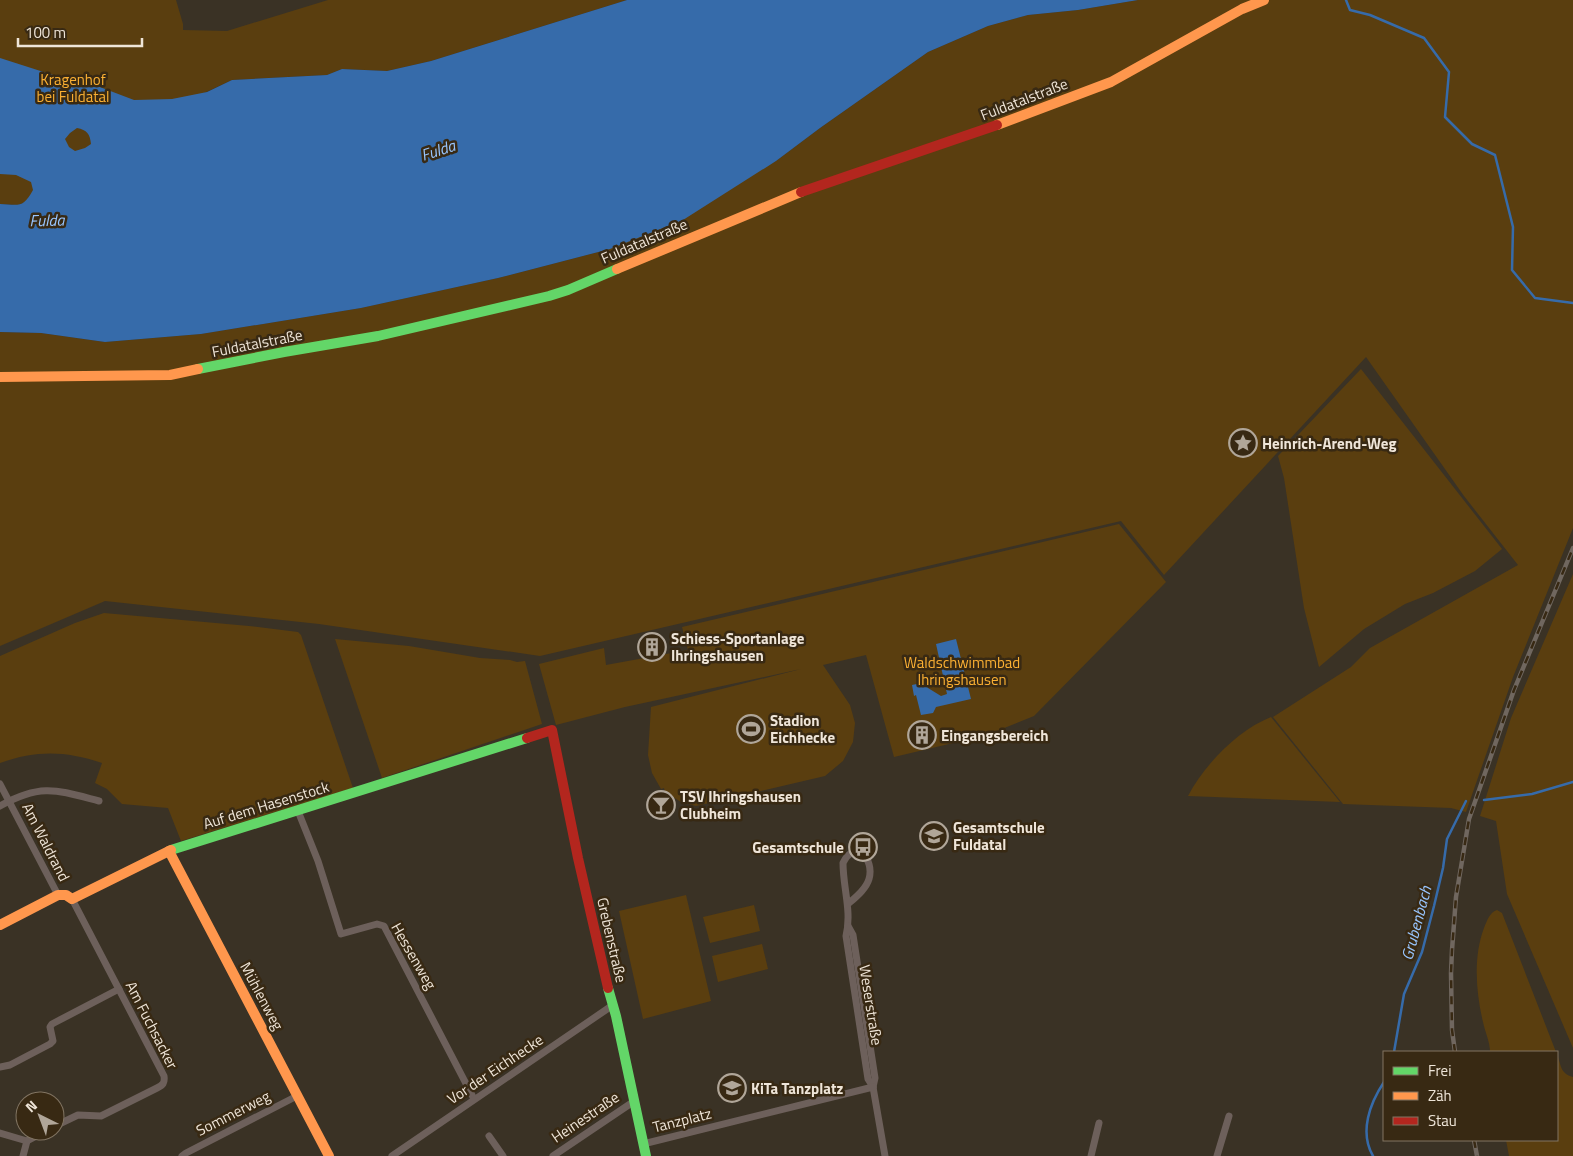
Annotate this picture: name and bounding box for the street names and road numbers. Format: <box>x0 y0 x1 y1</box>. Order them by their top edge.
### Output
street label: Fuldatalstraße <box>977 72 1071 126</box>
street label: Fuldatalstraße <box>597 212 691 270</box>
street label: Fuldatalstraße <box>210 323 304 363</box>
street label: Auf dem Hasenstock <box>200 775 332 835</box>
street label: Am Waldrand <box>16 799 76 885</box>
street label: Grebenstraße <box>591 895 633 985</box>
street label: Hessenweg <box>386 918 443 994</box>
street label: Mühlenweg <box>234 958 290 1034</box>
street label: Weserstraße <box>853 963 889 1047</box>
street label: Am Fuchsacker <box>120 977 184 1073</box>
street label: Vor der Eichhecke <box>442 1028 548 1110</box>
street label: Sommerweg <box>192 1084 274 1142</box>
street label: Heinestraße <box>546 1086 624 1148</box>
street label: Tanzplatz <box>650 1102 714 1138</box>

